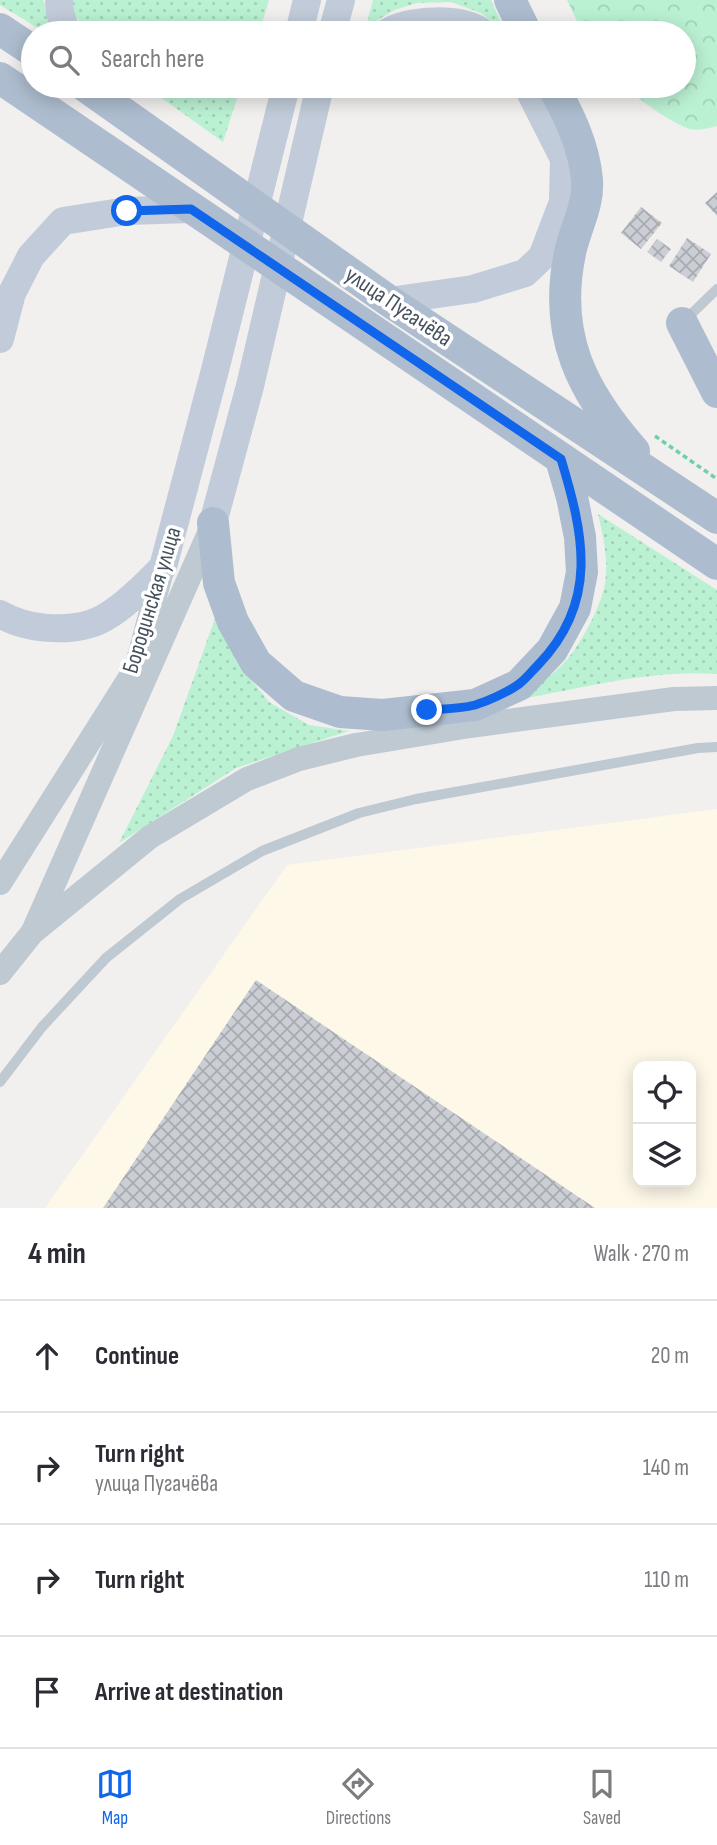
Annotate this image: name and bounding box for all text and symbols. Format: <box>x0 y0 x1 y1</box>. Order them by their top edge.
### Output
search box <box>21 21 696 98</box>
icon: search <box>45 41 83 79</box>
text: Search here <box>101 44 204 75</box>
route start <box>111 195 142 226</box>
street label: улица Пугачёва <box>340 261 457 353</box>
street label: Бородинская улица <box>116 524 188 677</box>
route end <box>411 694 442 725</box>
map controls <box>633 1061 696 1187</box>
button: locate <box>633 1061 696 1124</box>
button: layers <box>633 1124 696 1187</box>
text: 4 min <box>28 1236 86 1272</box>
text: Walk · 270 m <box>594 1240 689 1268</box>
icon: ahead <box>28 1337 66 1375</box>
text: Continue <box>95 1341 179 1372</box>
text: 20 m <box>651 1342 689 1370</box>
text: Turn right <box>95 1439 184 1470</box>
icon: right <box>28 1449 66 1487</box>
text: 140 m <box>643 1454 689 1482</box>
text: улица Пугачёва <box>95 1470 218 1498</box>
icon: right <box>28 1561 66 1599</box>
text: Turn right <box>95 1565 184 1596</box>
text: 110 m <box>644 1566 689 1594</box>
icon: arrive <box>28 1673 66 1711</box>
text: Arrive at destination <box>95 1677 283 1708</box>
tab: Map <box>96 1765 134 1830</box>
tab: Directions <box>326 1765 391 1830</box>
tab: Saved <box>583 1765 621 1830</box>

